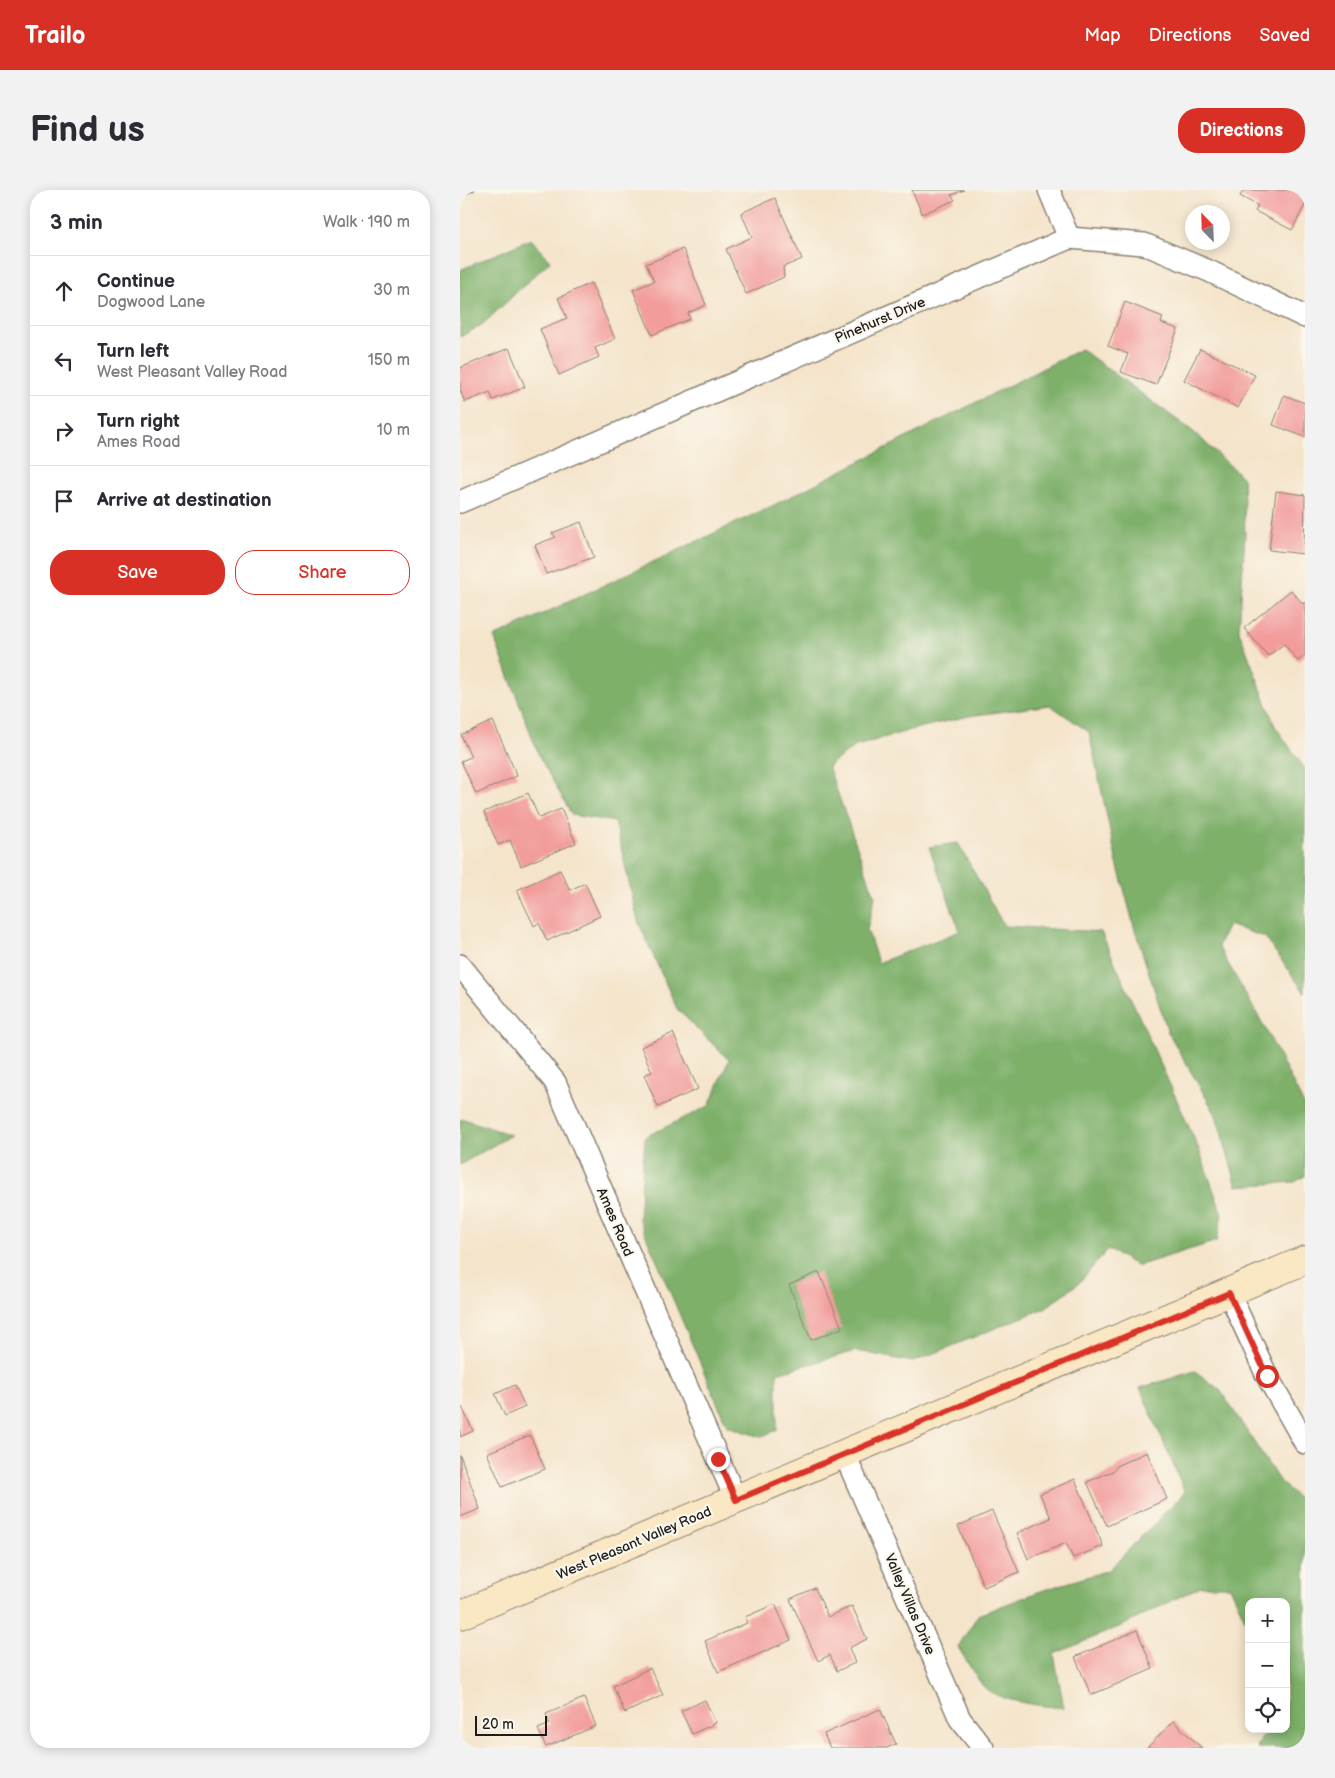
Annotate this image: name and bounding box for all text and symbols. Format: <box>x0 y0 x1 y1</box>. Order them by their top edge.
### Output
text: Trailo <box>25 21 85 50</box>
text: Map <box>1085 25 1121 46</box>
text: Directions <box>1149 25 1231 46</box>
text: Saved <box>1259 25 1310 46</box>
button: Directions <box>1178 108 1305 153</box>
text: Find us <box>30 109 145 152</box>
north arrow <box>1185 205 1230 250</box>
text: 3 min <box>50 210 103 235</box>
text: Walk · 190 m <box>323 213 410 232</box>
text: Continue <box>97 270 175 293</box>
icon: ahead <box>50 277 78 305</box>
text: 30 m <box>373 281 410 300</box>
text: Dogwood Lane <box>97 293 205 312</box>
street label: Pinehurst Drive <box>832 293 928 347</box>
text: Turn left <box>97 340 169 363</box>
icon: left <box>50 347 78 375</box>
text: 150 m <box>368 351 410 370</box>
text: West Pleasant Valley Road <box>97 363 287 382</box>
text: Turn right <box>97 410 180 433</box>
icon: right <box>50 417 78 445</box>
text: 10 m <box>377 421 410 440</box>
text: Ames Road <box>97 433 180 452</box>
icon: arrive <box>50 487 78 515</box>
text: Arrive at destination <box>97 489 272 512</box>
button: Save <box>50 550 225 595</box>
button: Share <box>235 550 410 595</box>
street label: Ames Road <box>593 1185 637 1259</box>
route start <box>1256 1365 1279 1388</box>
route end <box>707 1448 730 1471</box>
street label: West Pleasant Valley Road <box>554 1503 714 1583</box>
street label: Valley Villas Drive <box>881 1551 939 1657</box>
map controls <box>1245 1598 1290 1733</box>
button: + <box>1245 1598 1290 1643</box>
button: − <box>1245 1643 1290 1688</box>
button: locate <box>1245 1688 1290 1733</box>
scale bar <box>475 1713 548 1736</box>
text: 20 m <box>482 1716 514 1733</box>

